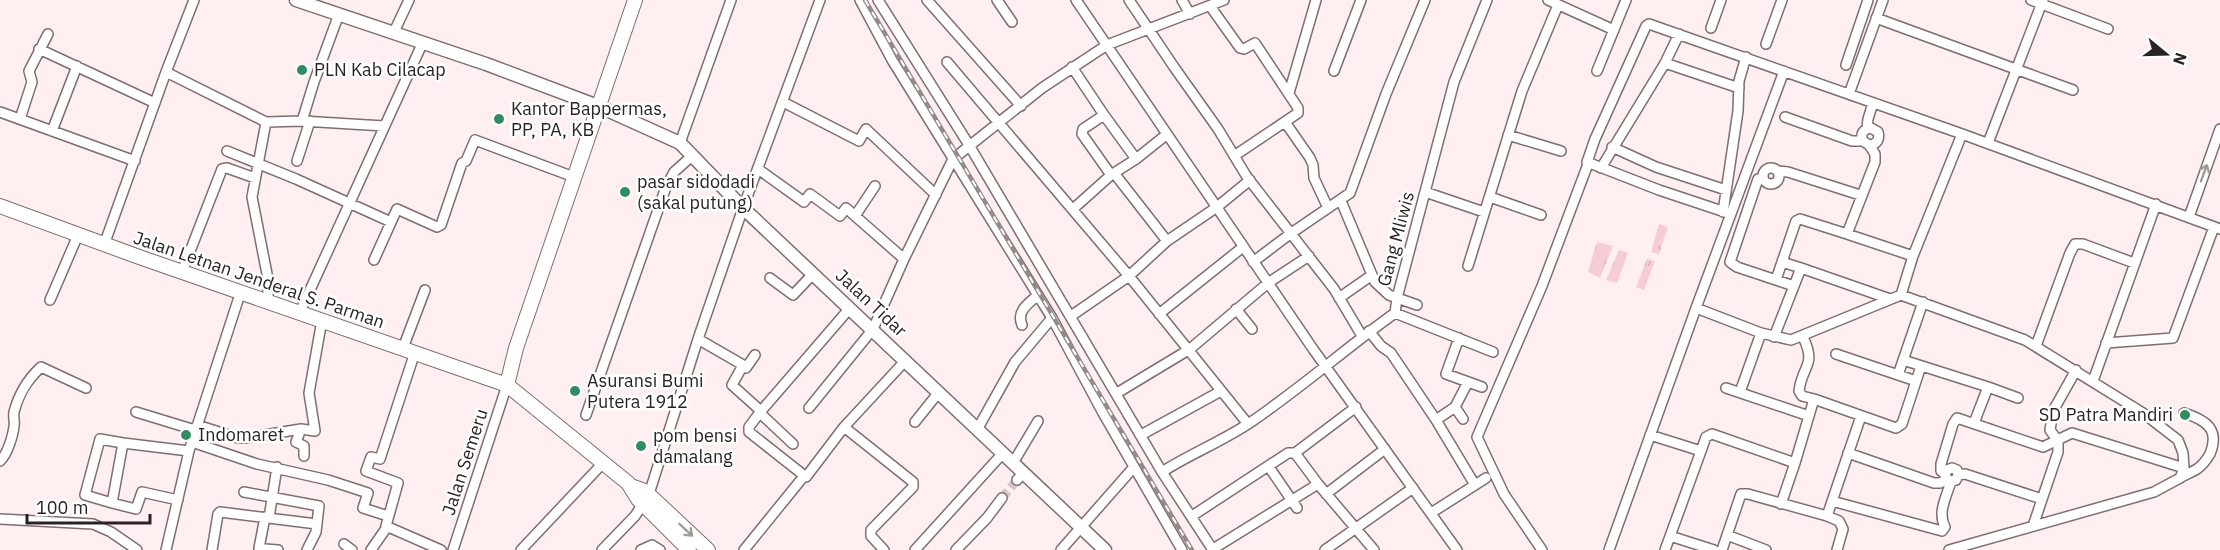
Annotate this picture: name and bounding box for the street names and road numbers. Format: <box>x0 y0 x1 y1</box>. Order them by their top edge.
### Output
street label: Gang Mliwis <box>1372 189 1419 289</box>
street label: Jalan Letnan Jenderal S. Parman <box>131 226 388 333</box>
street label: Jalan Tidar <box>831 264 912 342</box>
street label: Jalan Semeru <box>437 406 493 518</box>

